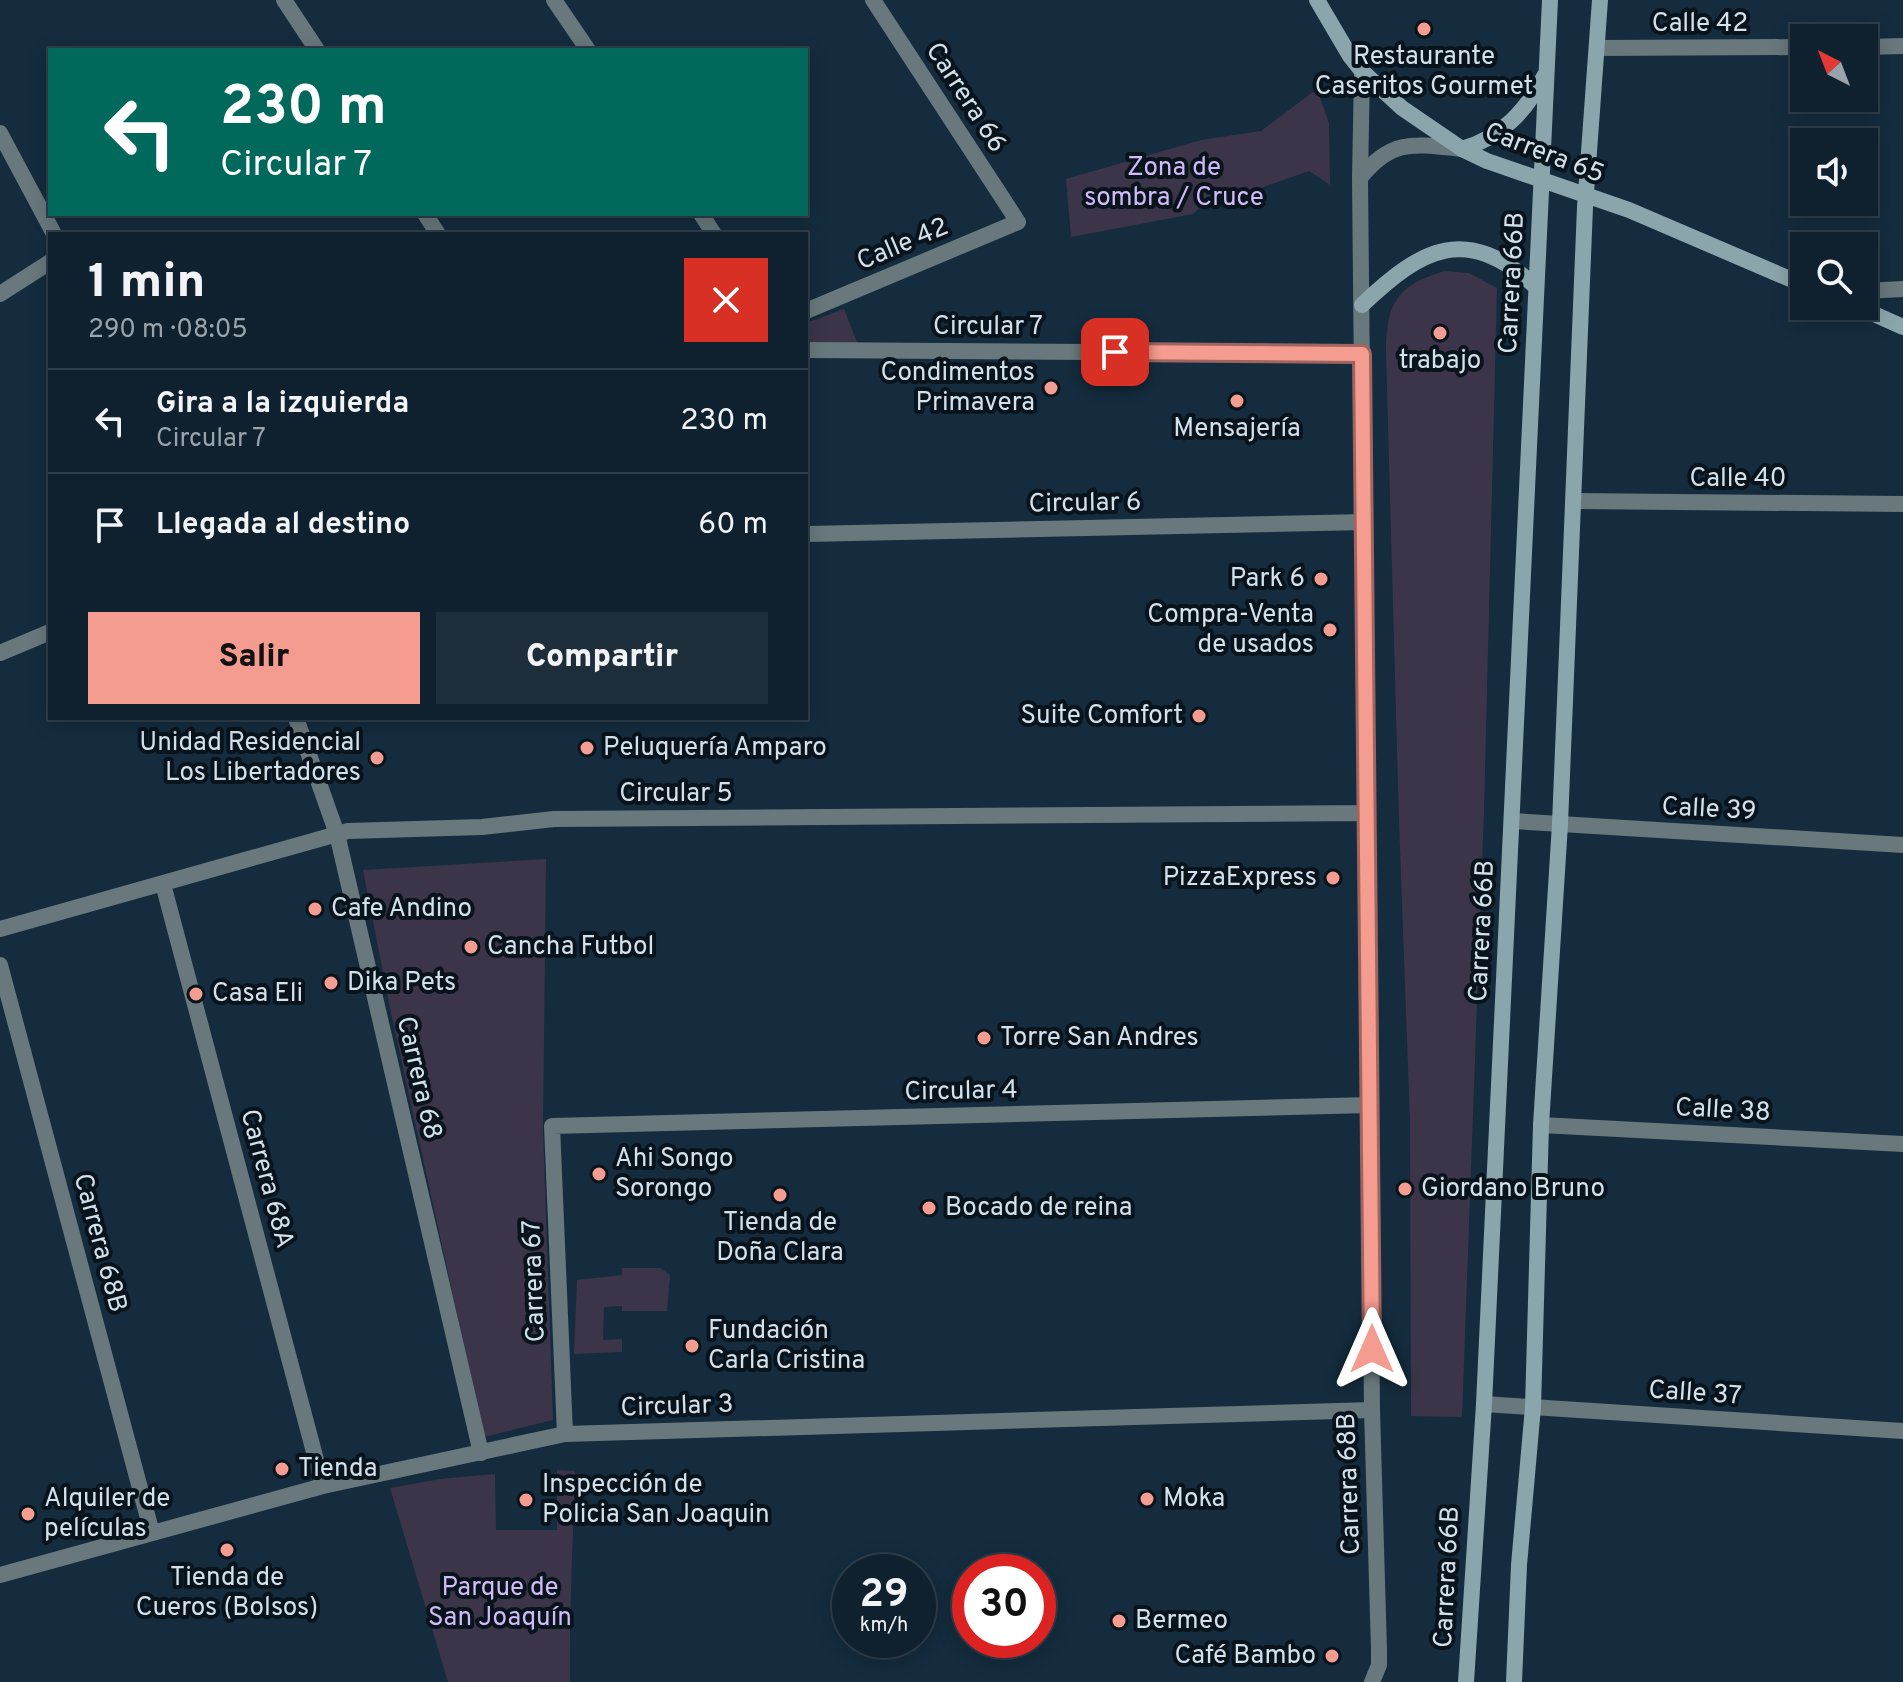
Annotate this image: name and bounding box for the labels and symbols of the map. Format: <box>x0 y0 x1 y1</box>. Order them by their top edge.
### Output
street label: Calle 42 <box>1652 8 1748 41</box>
marker: Restaurante Caseritos Gourmet <box>1415 20 1433 38</box>
north arrow <box>1790 24 1878 112</box>
street label: Carrera 66 <box>917 37 1013 159</box>
place label: Restaurante Caseritos Gourmet <box>1315 41 1533 104</box>
street label: Carrera 65 <box>1479 116 1609 192</box>
park label: Zona de sombra / Cruce <box>1084 152 1264 215</box>
street label: Calle 42 <box>852 211 954 279</box>
street label: Carrera 66B <box>1493 211 1533 355</box>
street label: Circular 7 <box>933 311 1043 344</box>
pin <box>1081 318 1149 386</box>
marker: trabajo <box>1431 324 1449 342</box>
place label: trabajo <box>1399 345 1481 378</box>
place label: Condimentos Primavera <box>881 357 1035 420</box>
marker: Condimentos Primavera <box>1042 379 1060 397</box>
marker: Mensajería <box>1228 392 1246 410</box>
place label: Mensajería <box>1173 413 1301 446</box>
street label: Calle 40 <box>1689 463 1787 496</box>
street label: Circular 6 <box>1028 487 1142 521</box>
place label: Park 6 <box>1230 563 1305 596</box>
marker: Park 6 <box>1312 570 1330 588</box>
place label: Compra-Venta de usados <box>1147 599 1314 662</box>
marker: Compra-Venta de usados <box>1321 621 1339 639</box>
place label: Suite Comfort <box>1020 700 1183 733</box>
marker: Suite Comfort <box>1190 707 1208 725</box>
place label: Unidad Residencial Los Libertadores <box>139 727 361 790</box>
place label: Peluquería Amparo <box>603 732 827 765</box>
marker: Peluquería Amparo <box>578 739 596 757</box>
marker: Unidad Residencial Los Libertadores <box>368 749 386 767</box>
street label: Circular 5 <box>619 778 733 811</box>
street label: Calle 39 <box>1661 791 1757 829</box>
street label: Carrera 66B <box>1463 859 1503 1003</box>
place label: PizzaExpress <box>1163 862 1317 895</box>
marker: PizzaExpress <box>1324 869 1342 887</box>
place label: Cafe Andino <box>331 893 472 926</box>
marker: Cafe Andino <box>306 900 324 918</box>
place label: Cancha Futbol <box>487 931 654 964</box>
marker: Cancha Futbol <box>462 938 480 956</box>
place label: Dika Pets <box>347 967 456 1000</box>
marker: Dika Pets <box>322 974 340 992</box>
place label: Casa Eli <box>212 978 303 1011</box>
marker: Casa Eli <box>187 985 205 1003</box>
street label: Carrera 68 <box>388 1013 448 1143</box>
place label: Torre San Andres <box>1000 1022 1199 1055</box>
marker: Torre San Andres <box>975 1029 993 1047</box>
street label: Circular 4 <box>904 1075 1018 1109</box>
street label: Calle 38 <box>1674 1092 1772 1130</box>
street label: Carrera 68A <box>232 1106 300 1252</box>
place label: Ahi Songo Sorongo <box>615 1143 734 1206</box>
marker: Ahi Songo Sorongo <box>590 1165 608 1183</box>
street label: Carrera 68B <box>65 1170 133 1316</box>
place label: Giordano Bruno <box>1421 1173 1605 1206</box>
marker: Giordano Bruno <box>1396 1180 1414 1198</box>
marker: Tienda de Doña Clara <box>771 1186 789 1204</box>
place label: Bocado de reina <box>945 1192 1132 1225</box>
marker: Bocado de reina <box>920 1199 938 1217</box>
place label: Tienda de Doña Clara <box>716 1207 844 1270</box>
street label: Carrera 67 <box>516 1219 554 1343</box>
position arrow <box>1330 1307 1414 1391</box>
place label: Fundación Carla Cristina <box>708 1315 865 1378</box>
marker: Fundación Carla Cristina <box>683 1337 701 1355</box>
street label: Calle 37 <box>1647 1374 1743 1414</box>
street label: Circular 3 <box>620 1389 734 1425</box>
street label: Carrera 68B <box>1331 1412 1369 1556</box>
place label: Tienda <box>298 1453 377 1486</box>
marker: Tienda <box>273 1460 291 1478</box>
place label: Inspección de Policia San Joaquin <box>542 1469 770 1532</box>
place label: Alquiler de películas <box>44 1483 170 1546</box>
place label: Moka <box>1163 1483 1225 1516</box>
marker: Moka <box>1138 1490 1156 1508</box>
marker: Inspección de Policia San Joaquin <box>517 1491 535 1509</box>
marker: Alquiler de películas <box>19 1505 37 1523</box>
street label: Carrera 66B <box>1428 1505 1468 1649</box>
marker: Tienda de Cueros (Bolsos) <box>218 1541 236 1559</box>
speed limit sign: 30 <box>952 1554 1056 1658</box>
place label: Tienda de Cueros (Bolsos) <box>136 1562 318 1625</box>
park label: Parque de San Joaquín <box>428 1572 572 1635</box>
place label: Bermeo <box>1135 1605 1228 1638</box>
marker: Bermeo <box>1110 1612 1128 1630</box>
place label: Café Bambo <box>1175 1640 1316 1673</box>
marker: Café Bambo <box>1323 1647 1341 1665</box>

